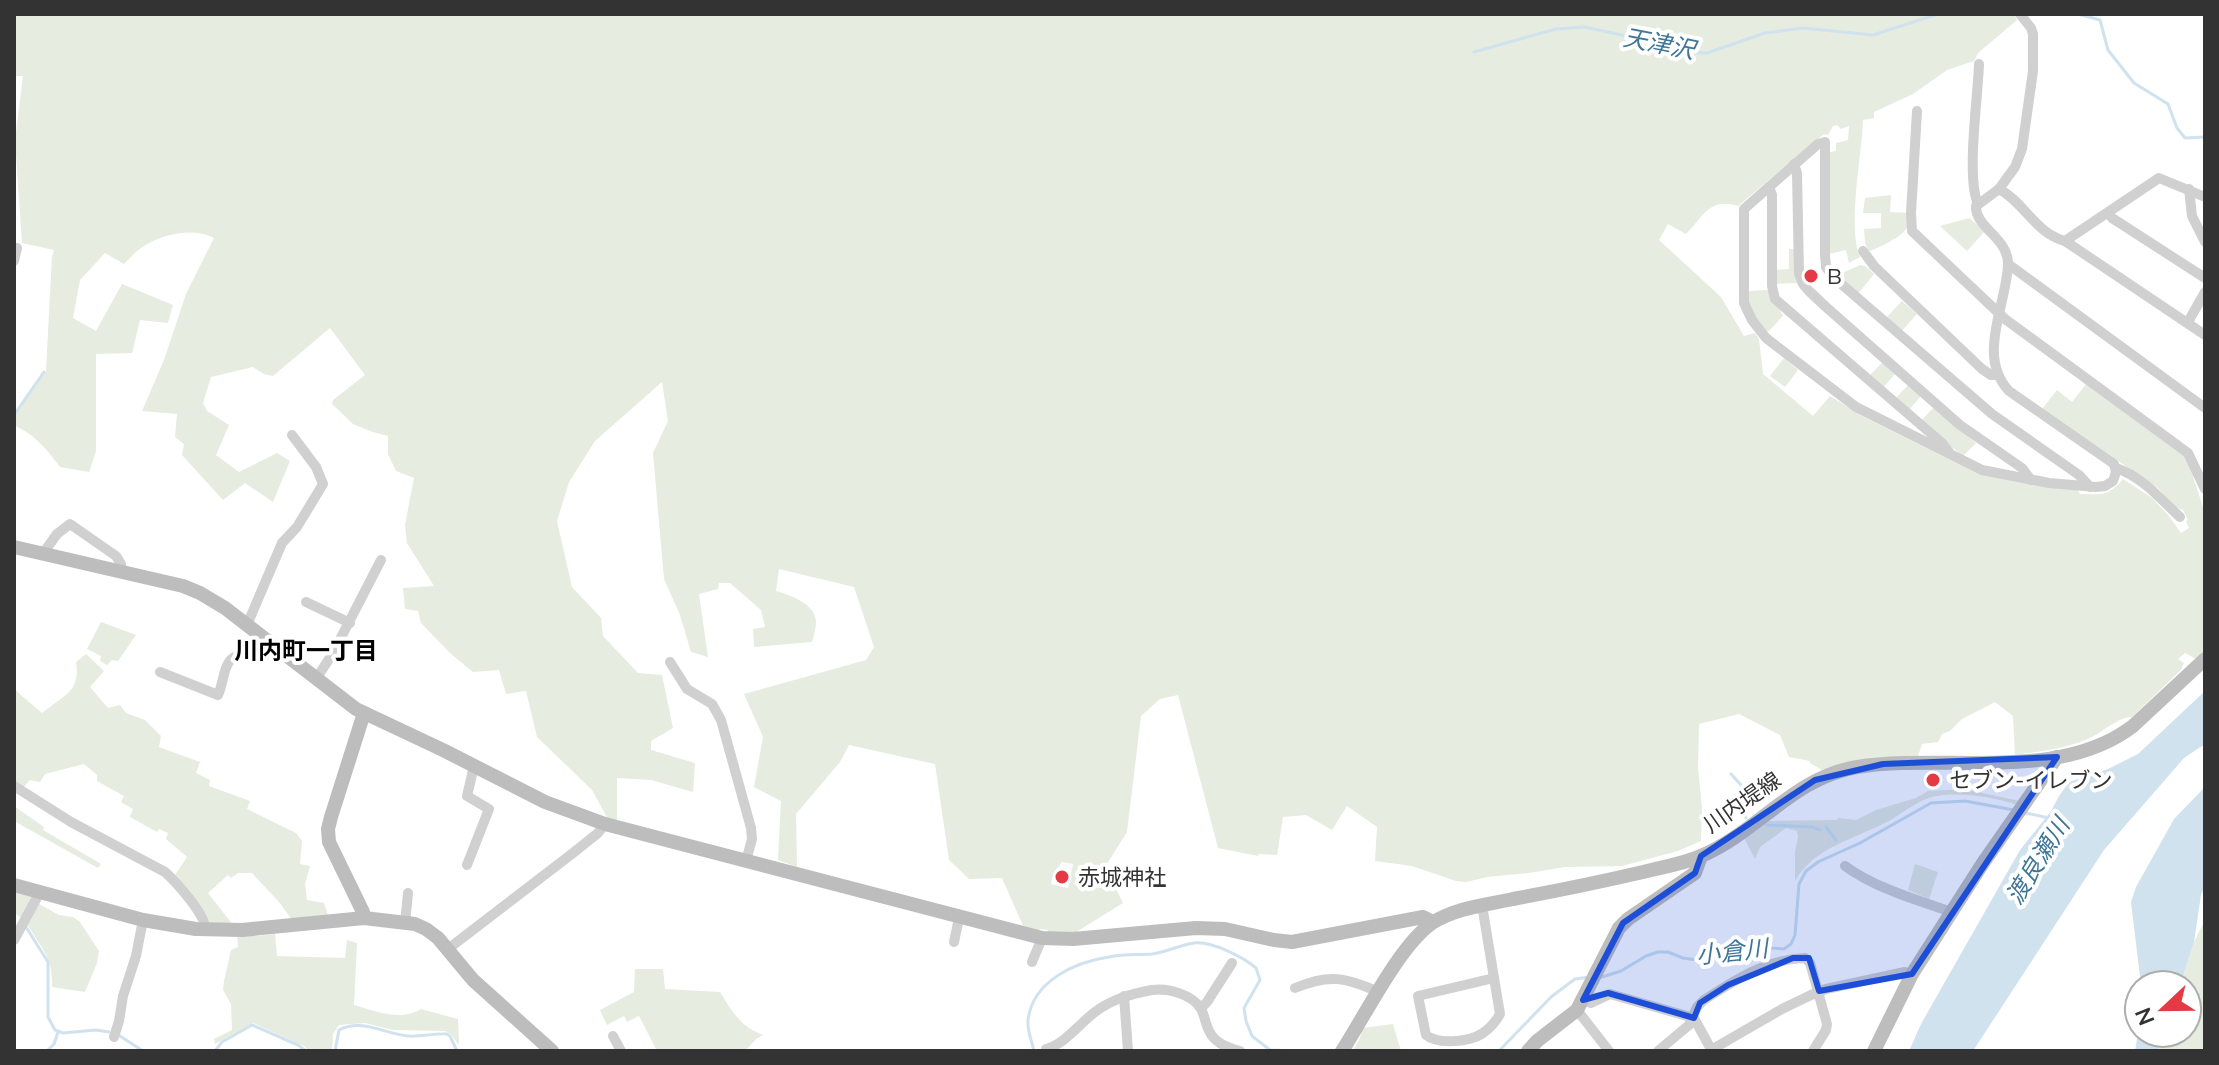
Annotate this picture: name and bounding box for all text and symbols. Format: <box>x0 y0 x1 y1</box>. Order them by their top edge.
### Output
water label: 天津沢 <box>1621 21 1700 65</box>
place label: B <box>1827 262 1842 290</box>
marker: B <box>1802 267 1820 285</box>
district label: 川内町一丁目 <box>234 635 378 665</box>
street label: 川内堤線 <box>1698 765 1786 839</box>
place label: セブン-イレブン <box>1949 766 2112 794</box>
marker: セブン-イレブン <box>1924 771 1942 789</box>
water label: 渡良瀬川 <box>1999 809 2077 909</box>
place label: 赤城神社 <box>1078 863 1166 891</box>
marker: 赤城神社 <box>1053 868 1071 886</box>
water label: 小倉川 <box>1695 932 1772 970</box>
north arrow <box>2123 969 2203 1049</box>
text: N <box>2128 1004 2161 1029</box>

